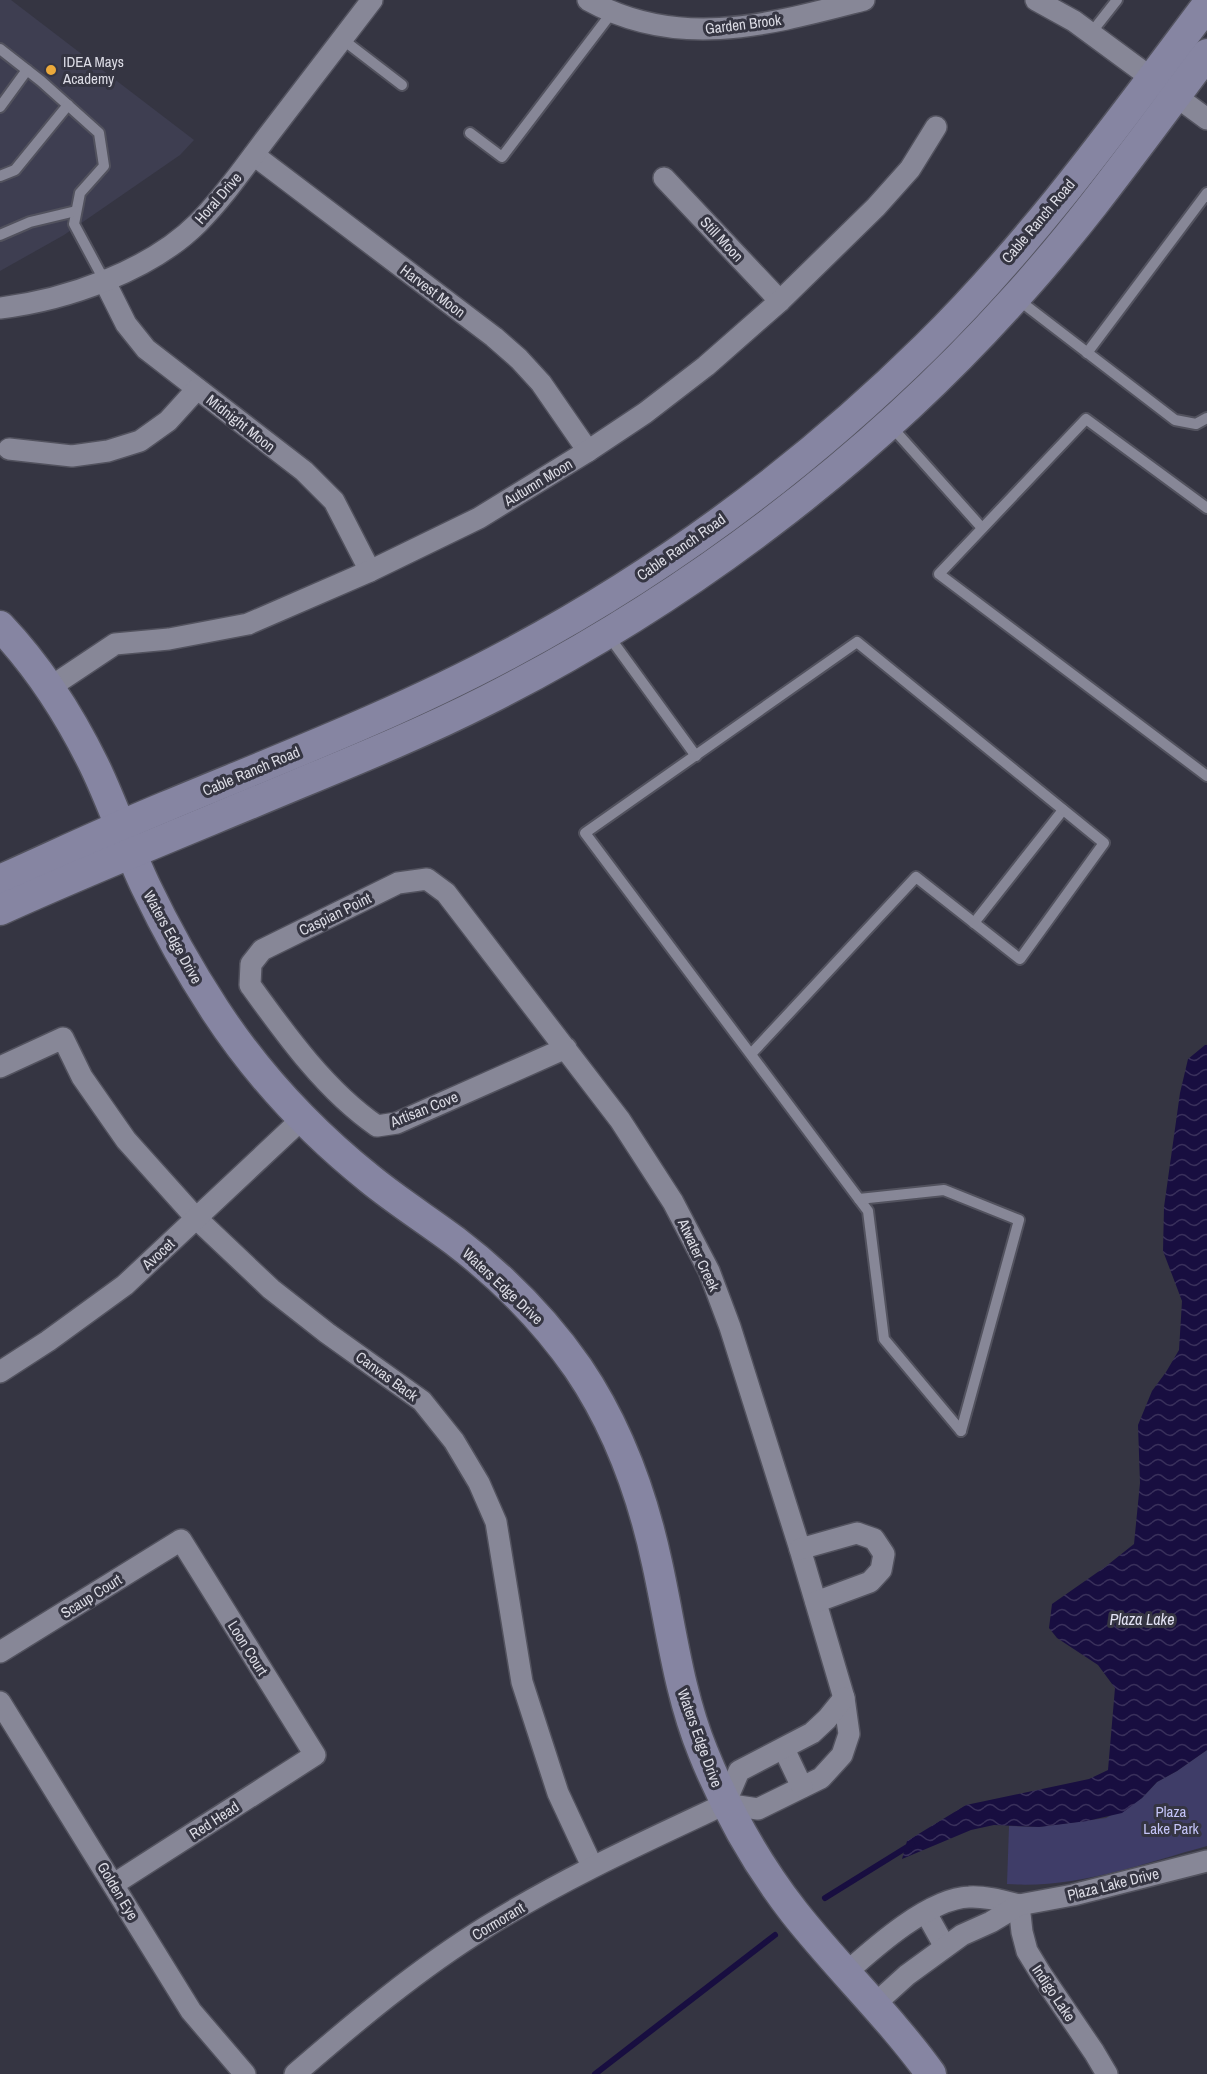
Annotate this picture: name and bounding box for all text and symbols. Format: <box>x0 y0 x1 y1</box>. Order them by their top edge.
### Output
street label: Garden Brook <box>704 9 783 39</box>
place label: IDEA Mays Academy <box>62 51 124 89</box>
marker: IDEA Mays Academy <box>44 63 58 77</box>
street label: Horal Drive <box>190 168 246 228</box>
street label: Cable Ranch Road <box>997 174 1079 268</box>
street label: Still Moon <box>696 212 748 266</box>
street label: Harvest Moon <box>396 260 470 322</box>
street label: Midnight Moon <box>202 389 280 457</box>
street label: Autumn Moon <box>499 453 576 511</box>
street label: Cable Ranch Road <box>632 509 730 585</box>
street label: Cable Ranch Road <box>199 741 303 801</box>
street label: Waters Edge Drive <box>139 887 207 987</box>
street label: Caspian Point <box>295 887 375 941</box>
street label: Artisan Cove <box>386 1086 461 1132</box>
street label: Atwater Creek <box>673 1214 725 1296</box>
street label: Avocet <box>136 1233 179 1275</box>
street label: Waters Edge Drive <box>458 1243 548 1329</box>
street label: Canvas Back <box>352 1346 423 1406</box>
street label: Scaup Court <box>56 1569 126 1623</box>
water label: Plaza Lake <box>1110 1608 1174 1630</box>
street label: Loon Court <box>223 1617 273 1680</box>
street label: Waters Edge Drive <box>672 1686 728 1790</box>
street label: Red Head <box>185 1796 243 1844</box>
park label: Plaza Lake Park <box>1143 1801 1200 1839</box>
street label: Golden Eye <box>92 1858 144 1924</box>
street label: Plaza Lake Drive <box>1065 1862 1161 1906</box>
street label: Cormorant <box>468 1897 529 1945</box>
street label: Indigo Lake <box>1027 1960 1081 2026</box>

